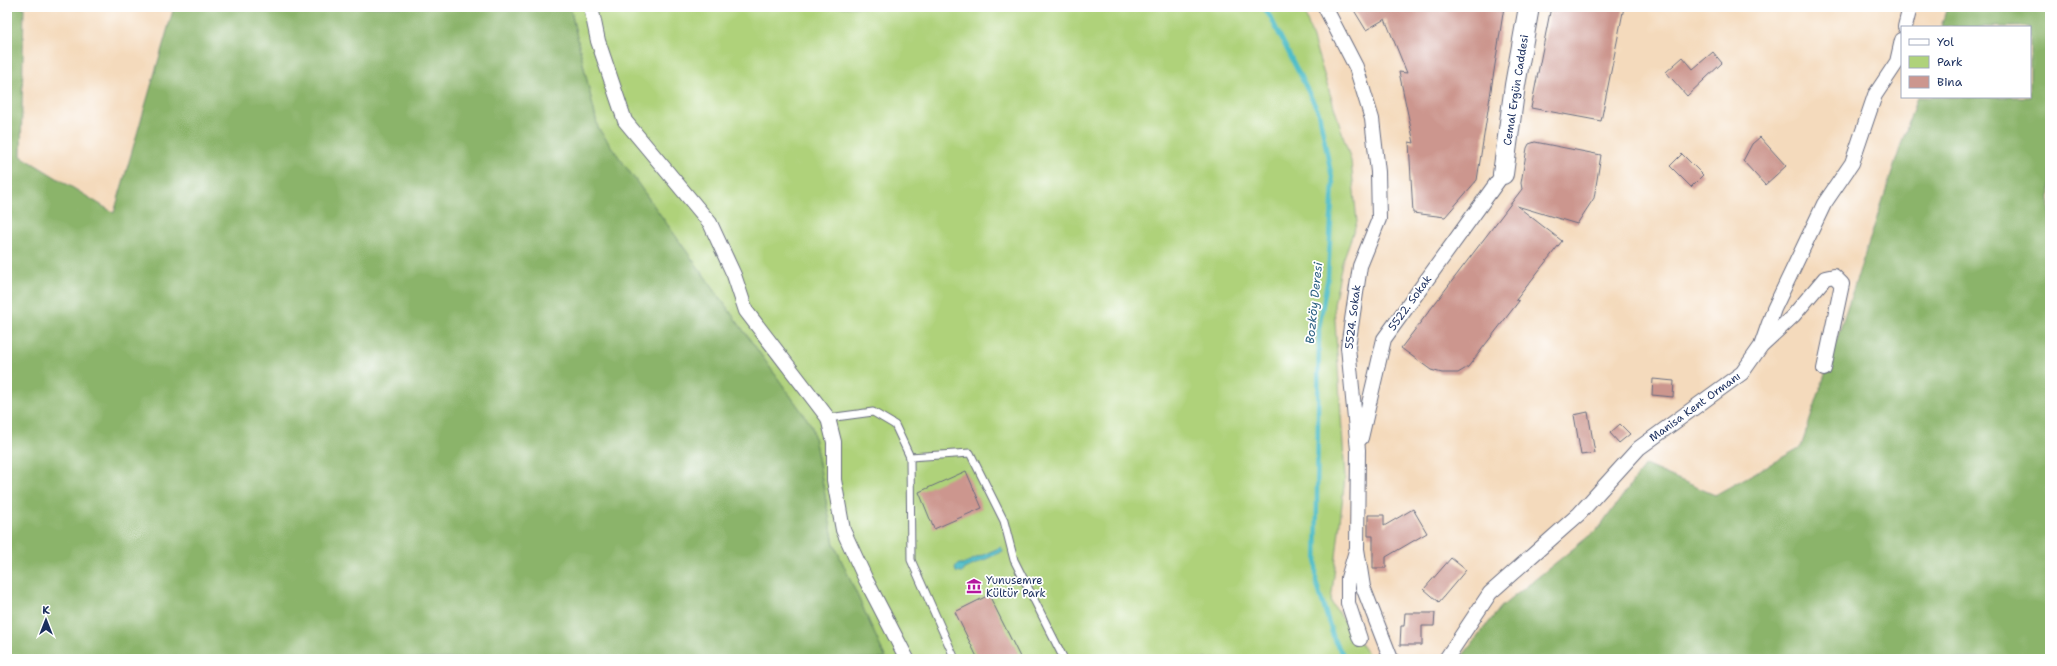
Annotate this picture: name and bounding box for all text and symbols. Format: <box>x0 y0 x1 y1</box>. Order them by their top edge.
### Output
legend <box>1901 26 2031 98</box>
street label: Cemal Ergün Caddesi <box>1500 33 1532 147</box>
text: Yol <box>1937 34 1954 50</box>
text: Park <box>1937 54 1963 70</box>
text: Bina <box>1937 74 1963 90</box>
water label: Bozköy Deresi <box>1302 261 1326 345</box>
street label: 5522. Sokak <box>1385 272 1435 334</box>
street label: 5524. Sokak <box>1342 284 1364 350</box>
street label: Manisa Kent Ormanı <box>1646 369 1744 445</box>
place label: Yunusemre Kültür Park <box>986 573 1046 601</box>
museum icon: Yunusemre Kültür Park <box>965 577 983 595</box>
north arrow <box>26 600 66 640</box>
text: K <box>42 603 50 618</box>

